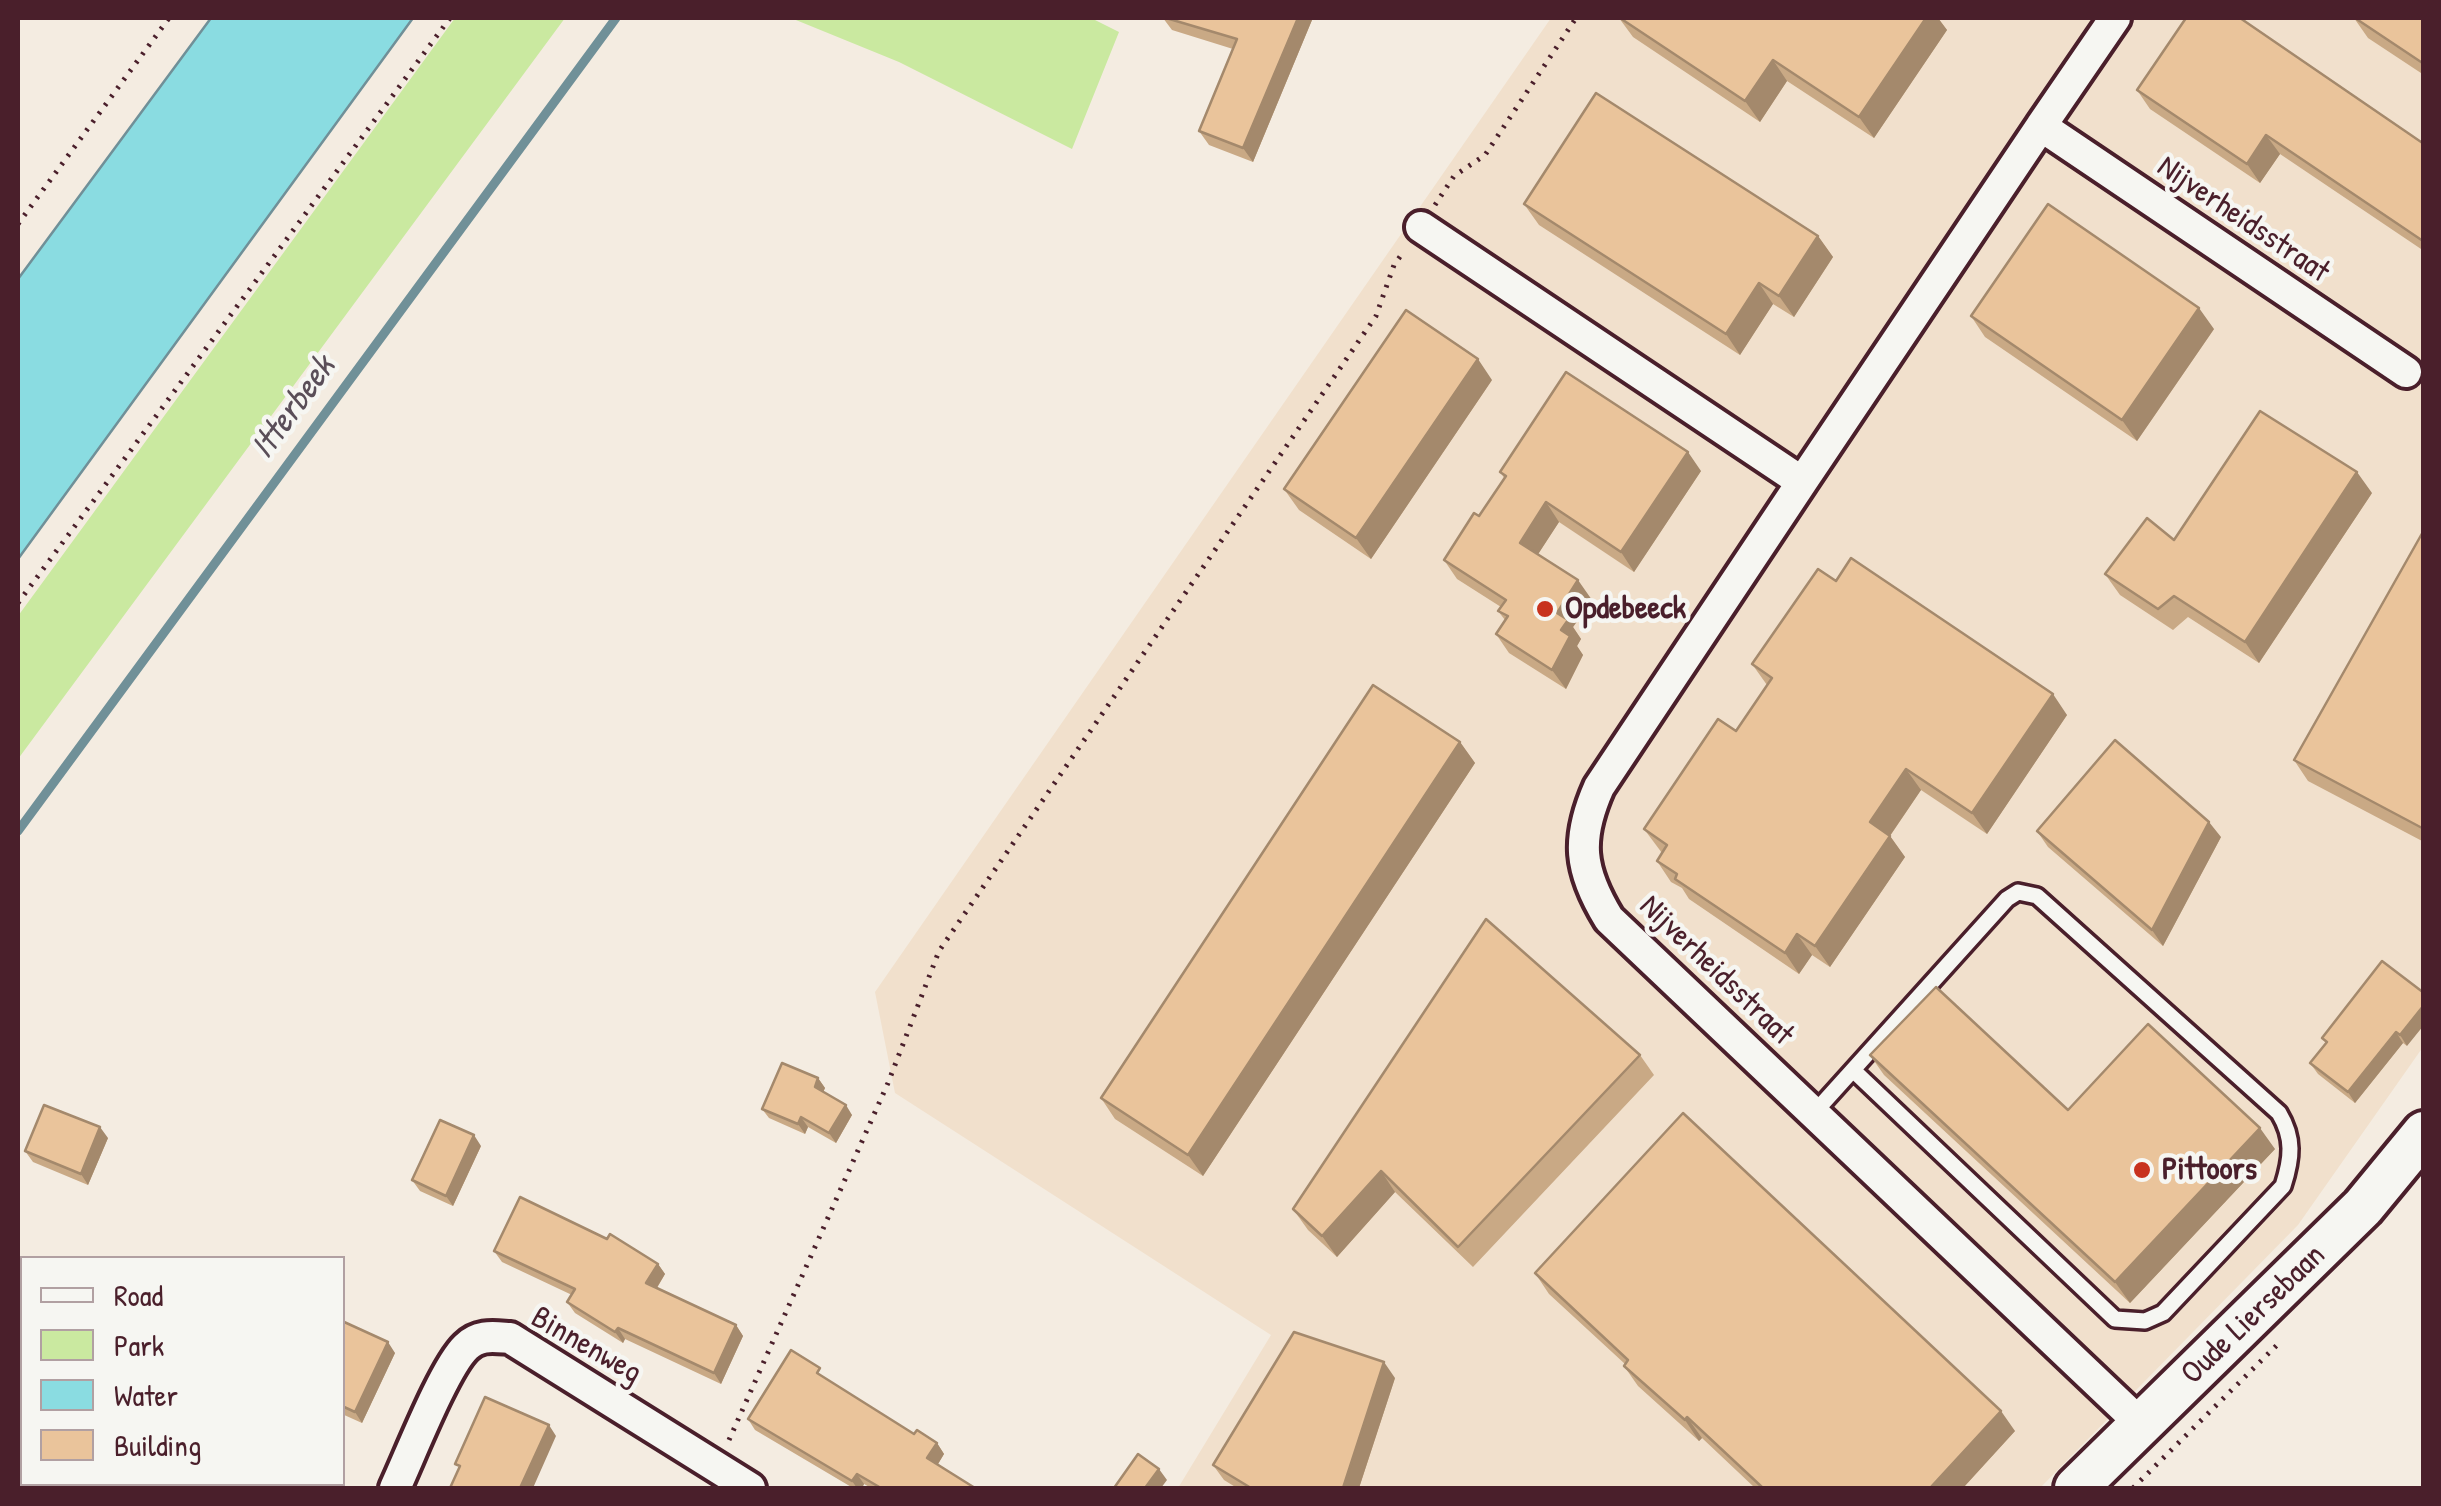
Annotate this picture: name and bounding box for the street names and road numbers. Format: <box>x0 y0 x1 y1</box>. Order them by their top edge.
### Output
street label: Nijverheidsstraat <box>2150 148 2336 292</box>
street label: Nijverheidsstraat <box>1631 888 1801 1054</box>
street label: Oude Liersebaan <box>2174 1237 2334 1393</box>
street label: Binnenweg <box>524 1299 648 1393</box>

